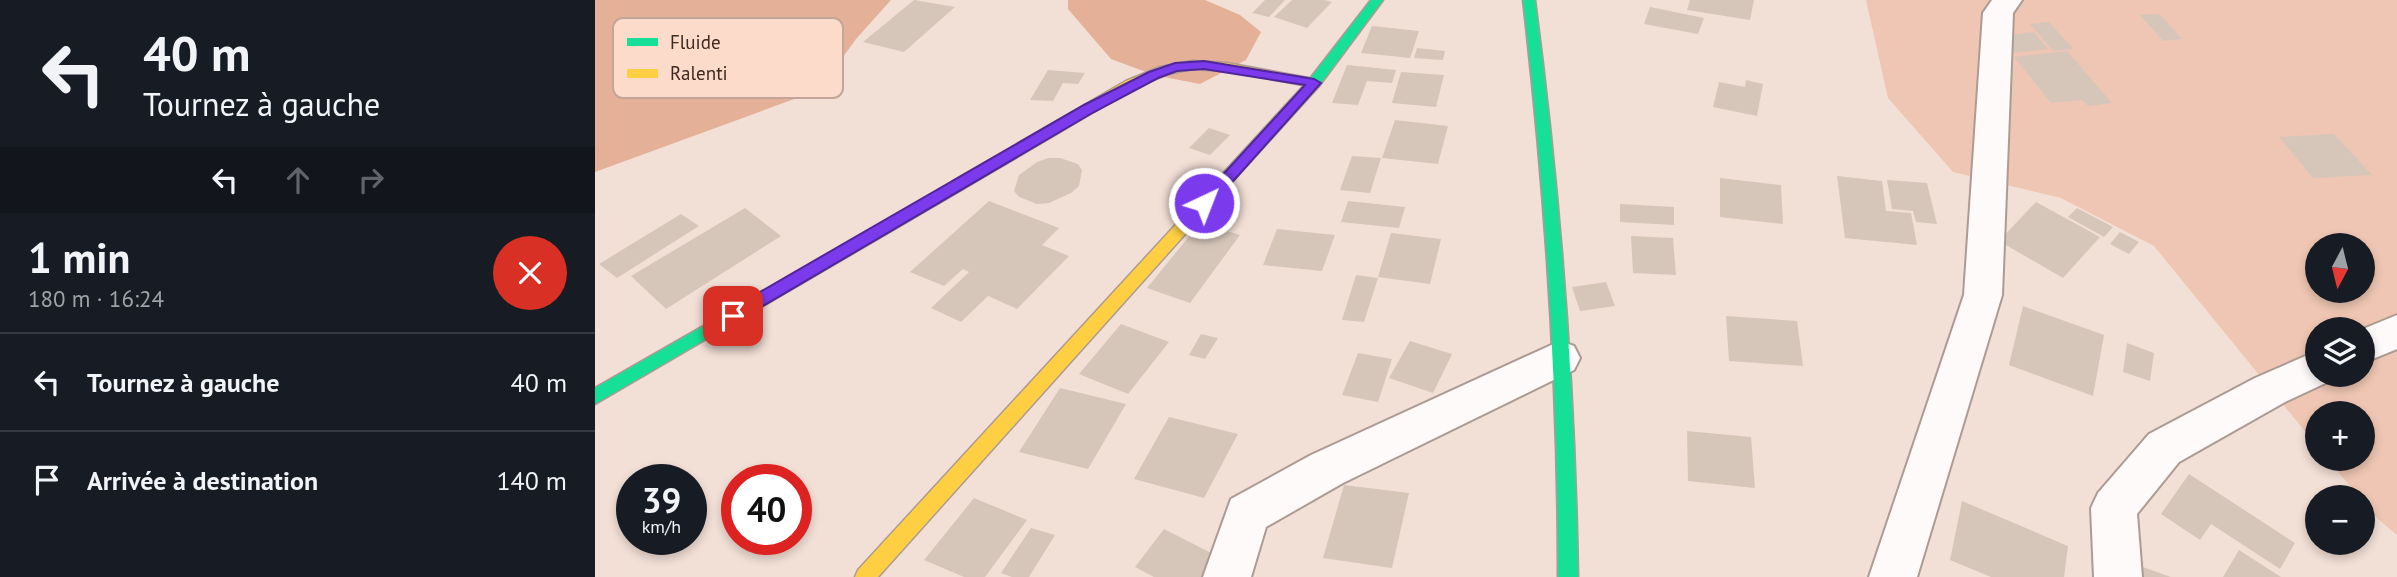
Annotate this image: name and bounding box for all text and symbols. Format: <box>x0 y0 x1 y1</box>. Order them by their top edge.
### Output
legend <box>613 18 843 98</box>
text: 40 m <box>143 21 250 85</box>
icon: left <box>28 28 119 119</box>
text: Fluide <box>670 30 721 54</box>
text: Ralenti <box>670 61 728 85</box>
text: Tournez à gauche <box>143 83 380 125</box>
icon: left <box>206 161 244 199</box>
icon: ahead <box>279 161 317 199</box>
icon: right <box>352 161 390 199</box>
position arrow <box>1167 166 1241 240</box>
text: 1 min <box>28 230 130 285</box>
north arrow <box>2305 233 2375 303</box>
map controls <box>2305 233 2375 555</box>
button: close <box>493 236 567 310</box>
text: 180 m · 16:24 <box>28 284 164 313</box>
pin <box>703 286 763 346</box>
icon: arrive <box>714 297 752 335</box>
button: layers <box>2305 317 2375 387</box>
icon: left <box>28 363 66 401</box>
text: Tournez à gauche <box>87 366 279 399</box>
text: 40 m <box>511 366 567 399</box>
button: + <box>2305 401 2375 471</box>
icon: arrive <box>28 461 66 499</box>
text: Arrivée à destination <box>87 464 318 497</box>
text: 140 m <box>496 464 567 497</box>
speed limit sign: 40 <box>721 464 812 555</box>
text: 39 <box>642 477 681 523</box>
button: − <box>2305 485 2375 555</box>
text: km/h <box>642 515 681 538</box>

